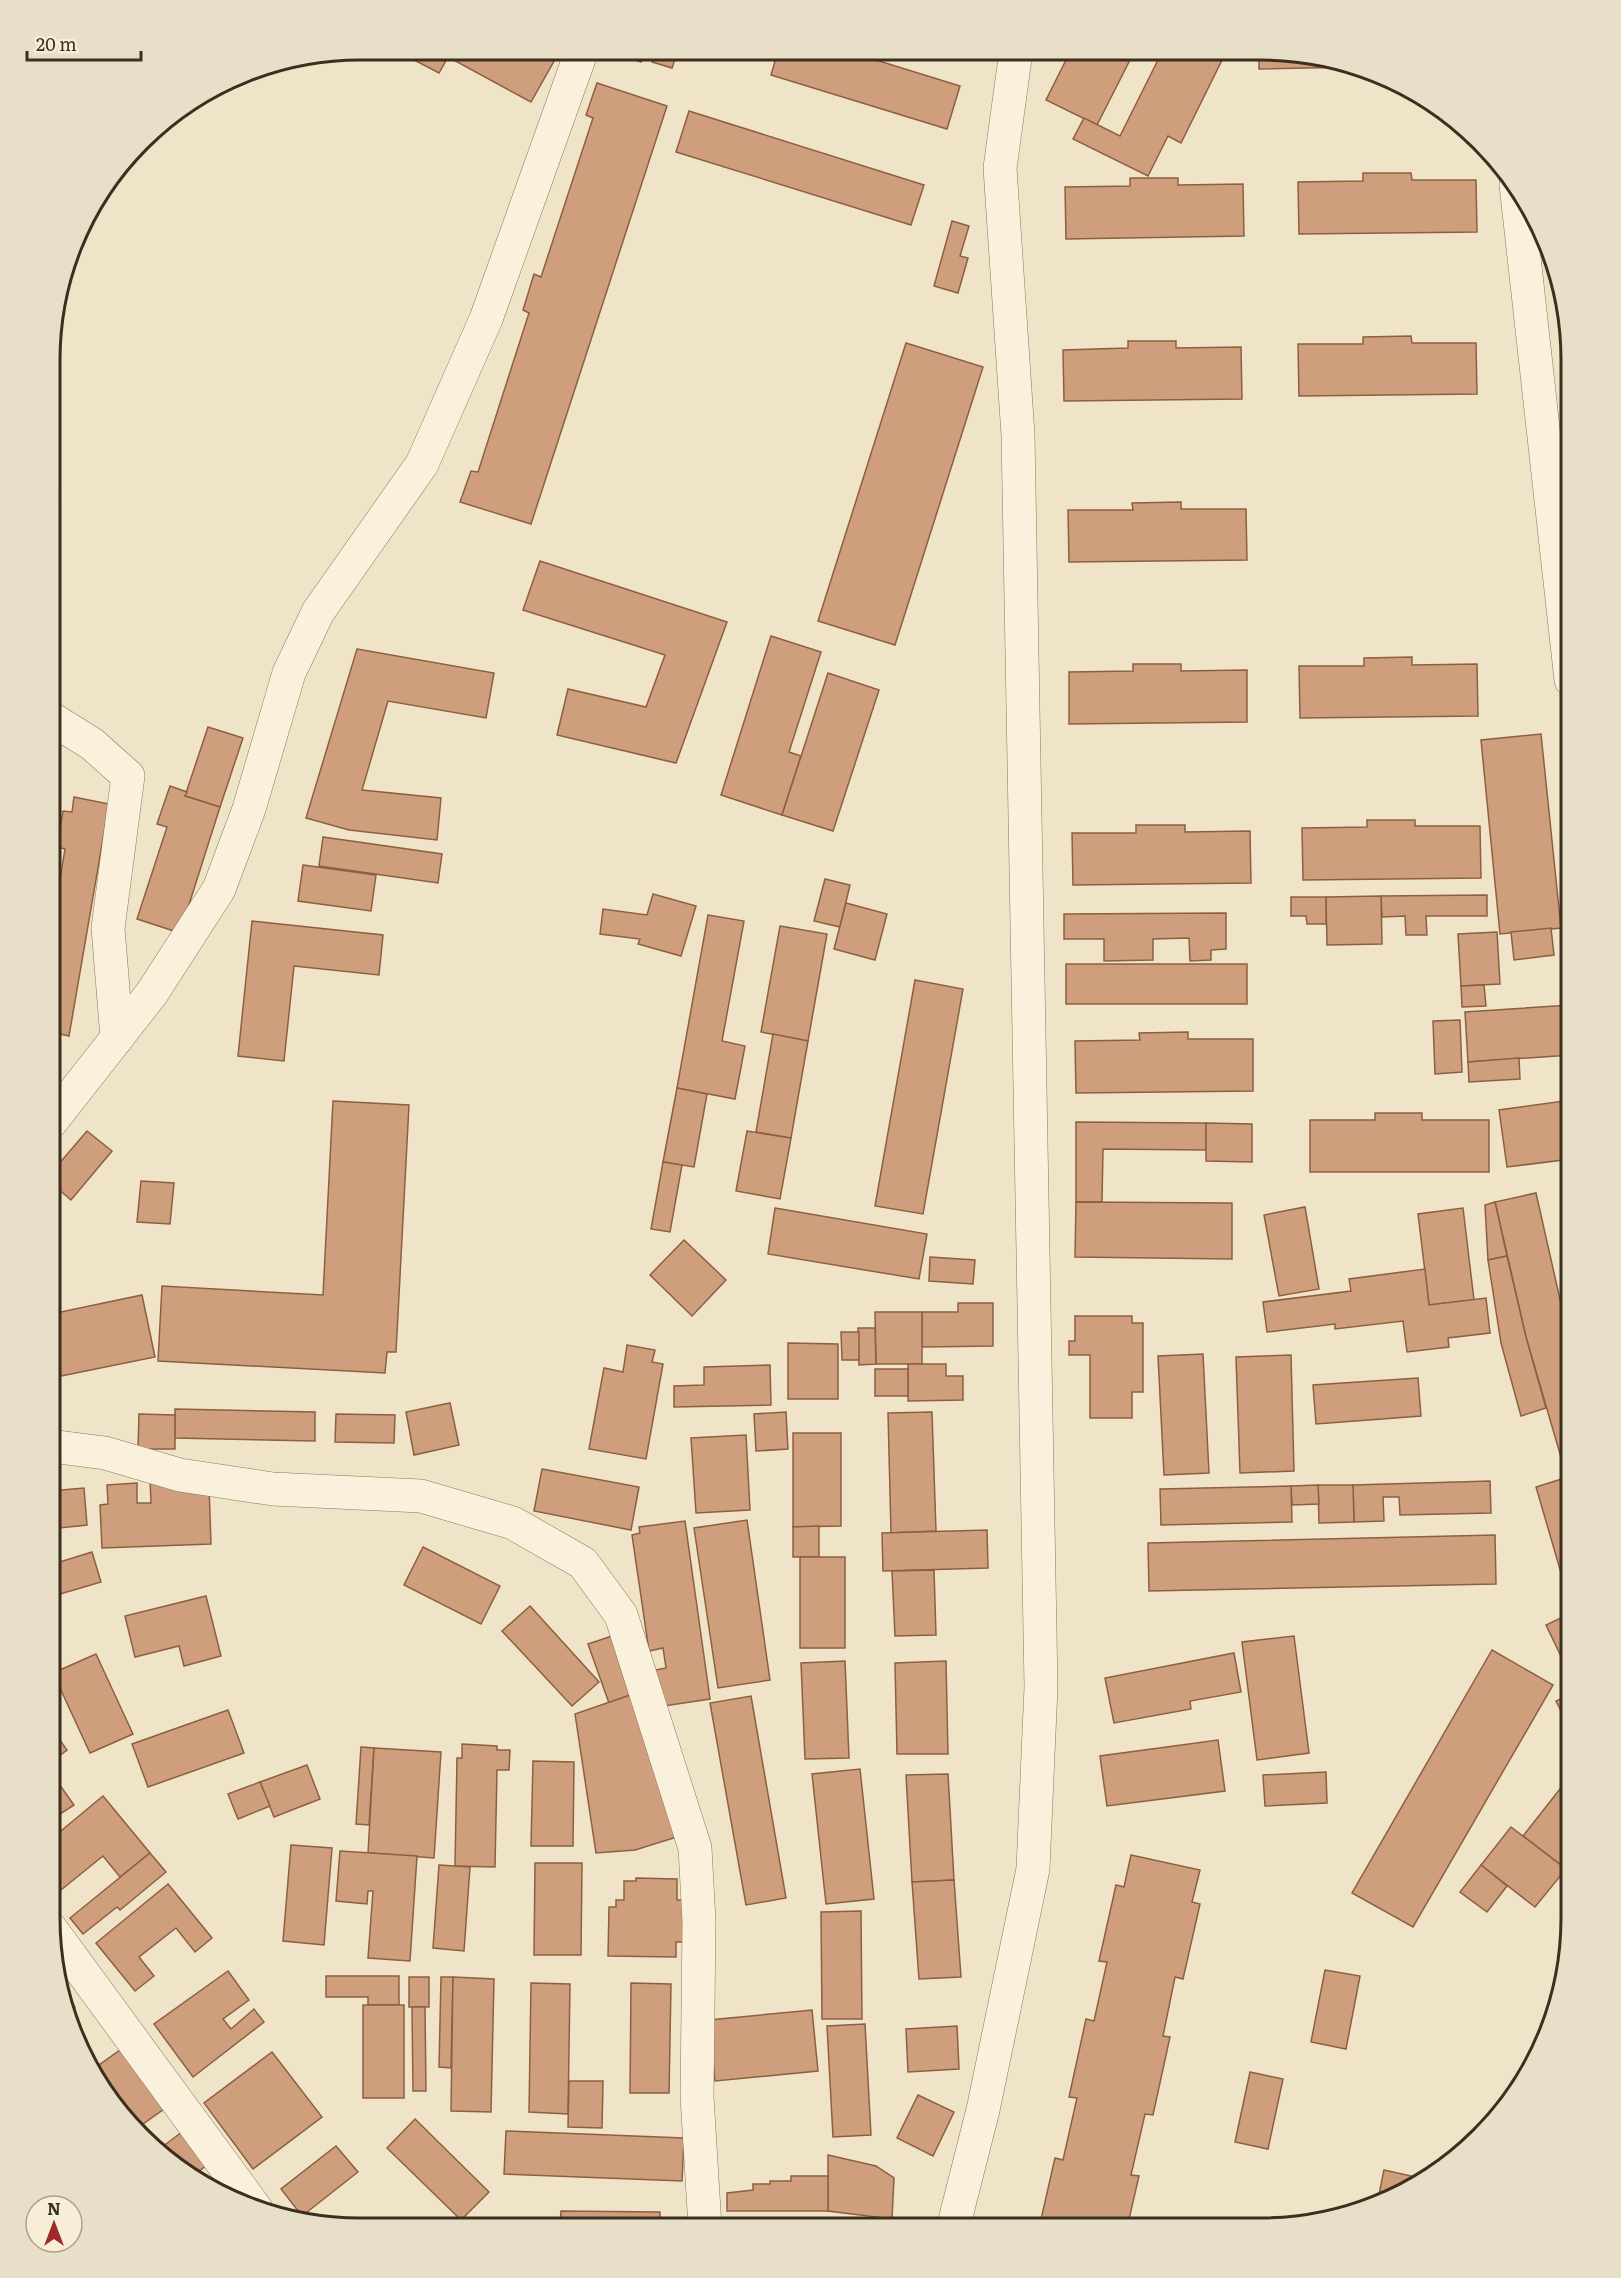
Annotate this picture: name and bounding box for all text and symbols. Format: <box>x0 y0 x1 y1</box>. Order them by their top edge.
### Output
scale bar <box>27 24 141 62</box>
text: 20 m <box>36 30 77 57</box>
north arrow <box>24 2194 84 2254</box>
text: N <box>47 2196 61 2220</box>

